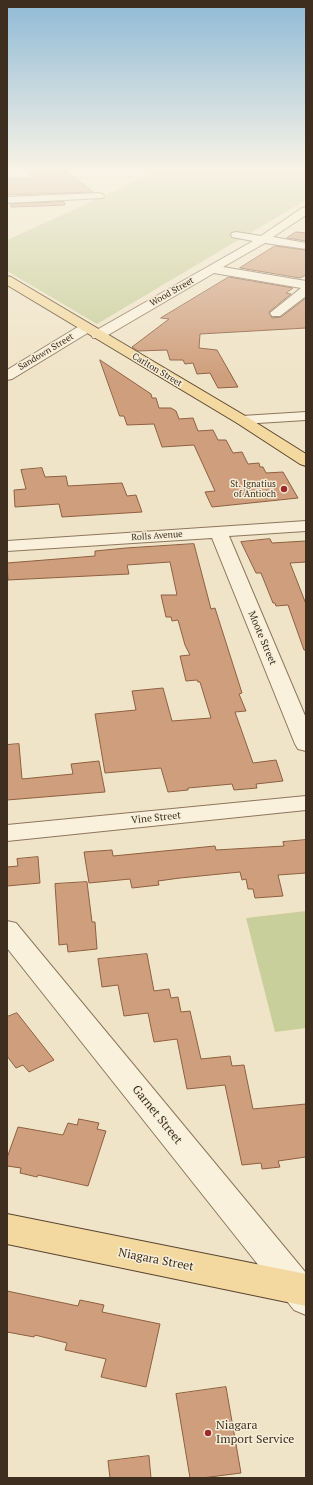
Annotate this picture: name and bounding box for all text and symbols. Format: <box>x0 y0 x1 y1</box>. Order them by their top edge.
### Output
street label: Wood Street <box>148 275 196 309</box>
street label: Sandown Street <box>16 331 76 373</box>
street label: Carlton Street <box>130 351 184 389</box>
place label: St. Ignatius of Antioch <box>230 479 276 500</box>
marker: St. Ignatius of Antioch <box>279 484 289 494</box>
street label: Rolls Avenue <box>131 529 183 543</box>
street label: Moote Street <box>245 609 279 667</box>
street label: Vine Street <box>131 809 181 827</box>
street label: Garnet Street <box>129 1083 185 1147</box>
street label: Niagara Street <box>117 1246 195 1274</box>
place label: Niagara Import Service <box>216 1419 294 1447</box>
marker: Niagara Import Service <box>203 1428 213 1438</box>

